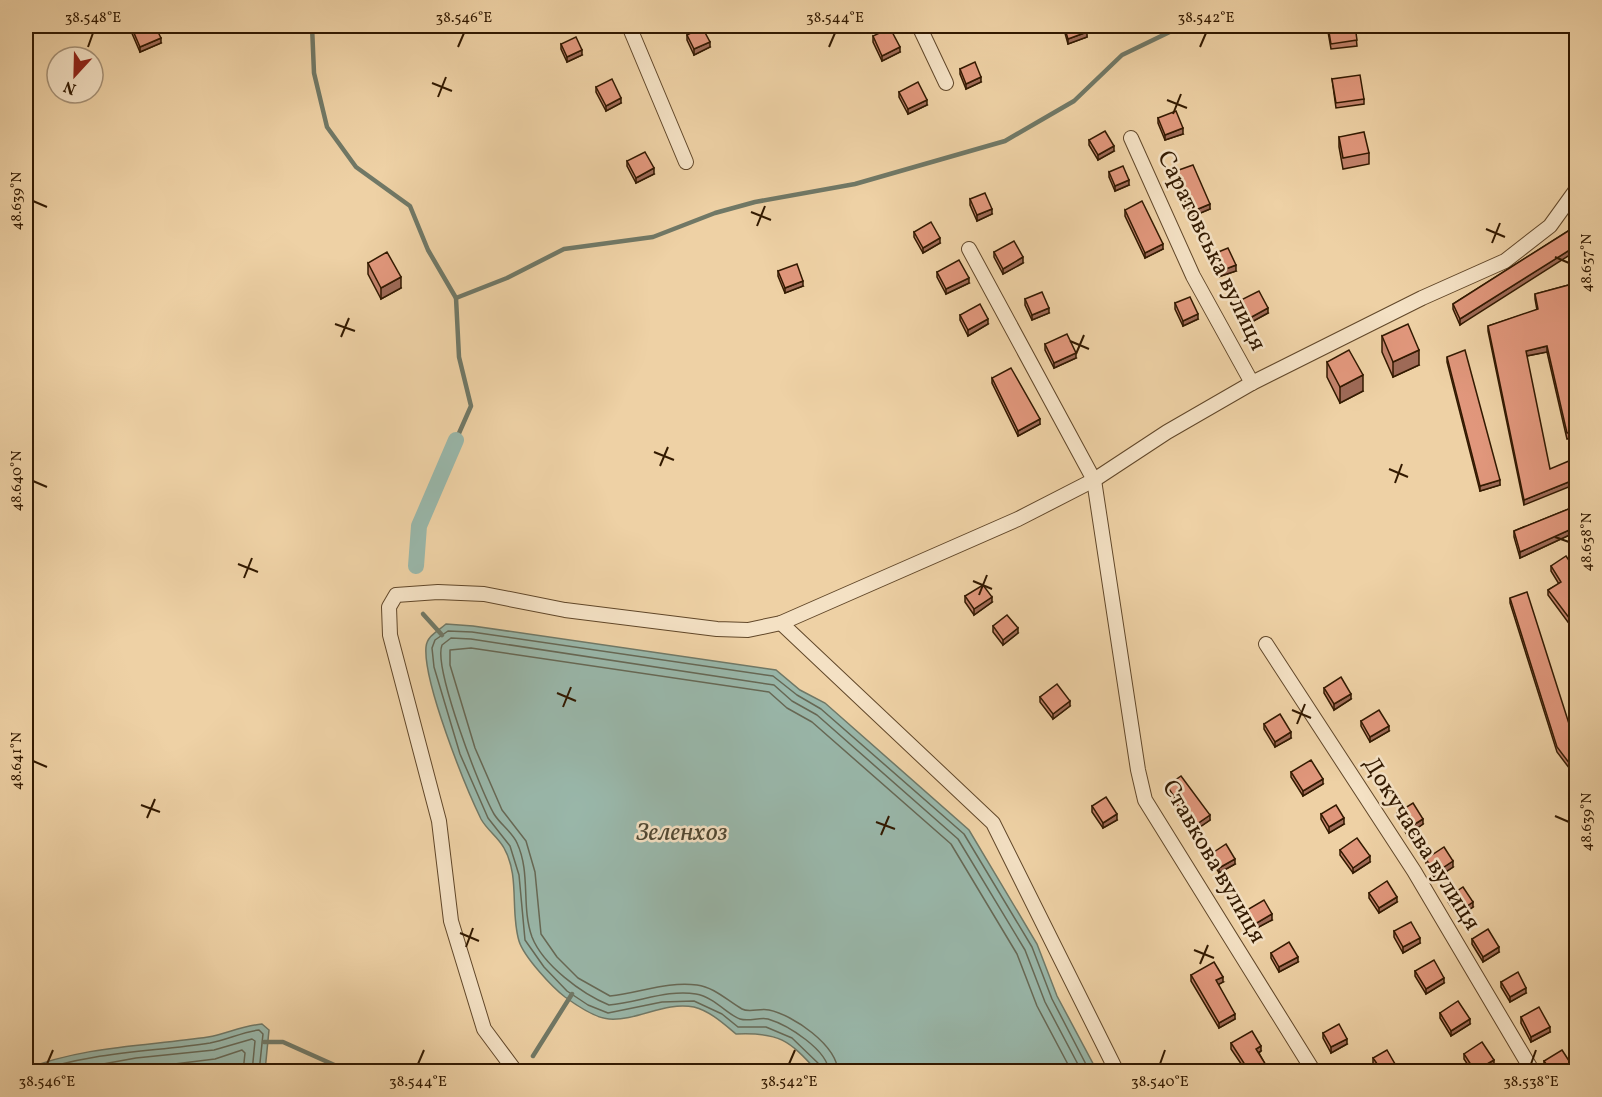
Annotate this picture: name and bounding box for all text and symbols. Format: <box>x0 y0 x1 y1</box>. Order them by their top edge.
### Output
text: 38.548°E <box>65 8 121 29</box>
text: 38.546°E <box>436 8 492 29</box>
text: 38.544°E <box>806 8 864 29</box>
text: 38.542°E <box>1177 8 1235 29</box>
north arrow <box>45 45 105 105</box>
text: N <box>60 75 80 99</box>
street label: Саратовська вулиця <box>1148 145 1274 357</box>
text: 48.639°N <box>7 172 28 230</box>
text: 48.637°N <box>1577 234 1598 292</box>
text: 48.640°N <box>7 450 28 512</box>
text: 48.638°N <box>1577 512 1598 572</box>
text: 48.641°N <box>7 732 28 790</box>
street label: Докучаєва вулиця <box>1354 750 1488 938</box>
street label: Ставкова вулиця <box>1152 774 1274 950</box>
text: 48.639°N <box>1577 793 1598 851</box>
water label: Зеленхоз <box>635 815 728 851</box>
text: 38.546°E <box>19 1072 75 1093</box>
text: 38.544°E <box>389 1072 447 1093</box>
text: 38.542°E <box>760 1072 818 1093</box>
text: 38.540°E <box>1131 1072 1189 1093</box>
text: 38.538°E <box>1503 1072 1559 1093</box>

